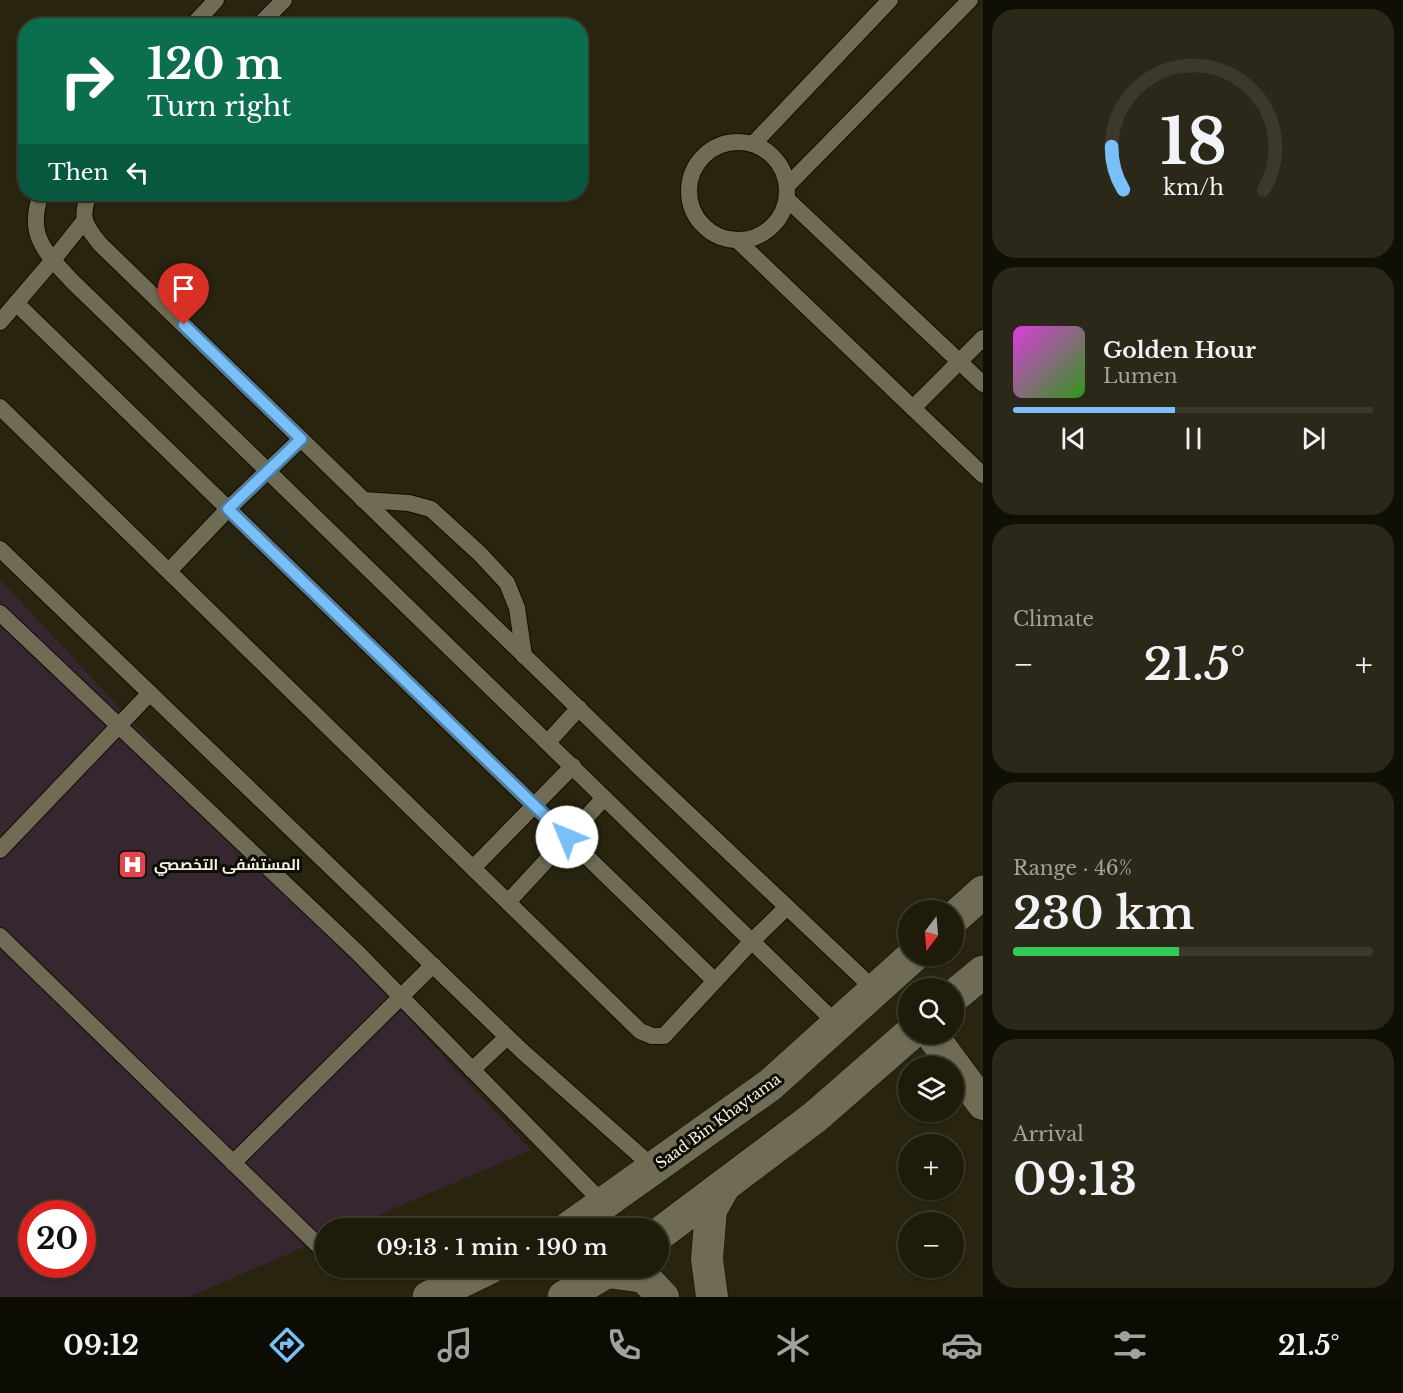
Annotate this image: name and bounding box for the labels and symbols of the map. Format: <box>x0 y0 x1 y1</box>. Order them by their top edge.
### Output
pin <box>158 263 209 325</box>
position arrow <box>535 805 599 869</box>
hospital icon: المستشفى التخصصي <box>117 848 149 880</box>
place label: المستشفى التخصصي <box>154 855 301 876</box>
north arrow <box>898 900 964 966</box>
street label: Saad Bin Khaytama <box>652 1069 785 1173</box>
speed limit sign: 20 <box>18 1200 96 1278</box>

